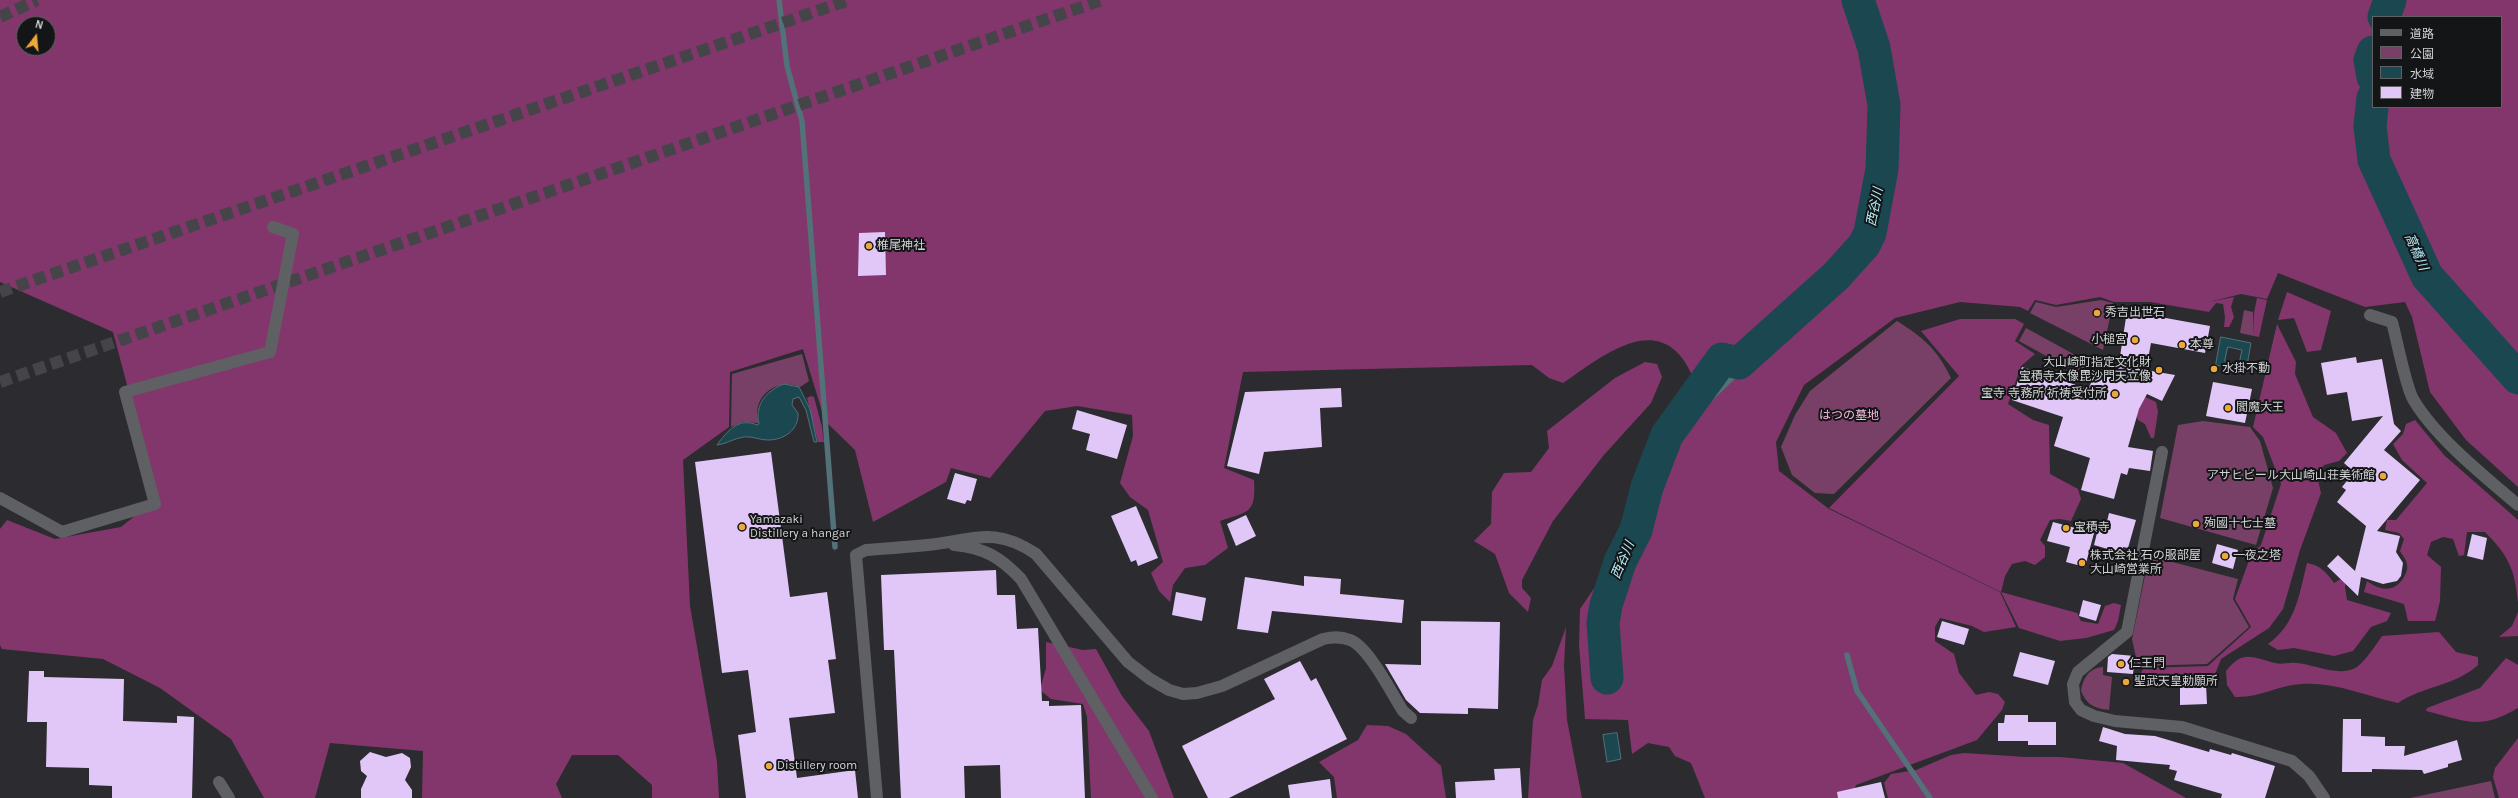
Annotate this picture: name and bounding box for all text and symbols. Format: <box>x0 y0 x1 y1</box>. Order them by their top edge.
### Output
north arrow <box>16 16 56 56</box>
legend <box>2372 16 2502 108</box>
text: N <box>34 18 45 32</box>
text: 道路 <box>2410 27 2434 41</box>
text: 公園 <box>2410 47 2434 61</box>
text: 水域 <box>2410 67 2434 81</box>
text: 建物 <box>2410 87 2434 101</box>
water label: 西谷川 <box>1864 186 1886 228</box>
water label: 高橋川 <box>2401 231 2431 273</box>
place label: 椎尾神社 <box>877 239 925 253</box>
marker: 椎尾神社 <box>864 241 874 251</box>
place label: 秀吉出世石 <box>2105 306 2165 320</box>
marker: 秀吉出世石 <box>2092 308 2102 318</box>
place label: 小槌宮 <box>2091 333 2127 347</box>
marker: 小槌宮 <box>2130 335 2140 345</box>
place label: 本尊 <box>2190 338 2214 352</box>
marker: 本尊 <box>2177 340 2187 350</box>
place label: 大山崎町指定文化財 宝積寺木像毘沙門天立像 <box>2019 356 2151 384</box>
place label: 水掛不動 <box>2222 362 2270 376</box>
marker: 水掛不動 <box>2209 364 2219 374</box>
marker: 大山崎町指定文化財 宝積寺木像毘沙門天立像 <box>2154 365 2164 375</box>
place label: 宝寺 寺務所 祈祷受付所 <box>1981 387 2107 401</box>
marker: 宝寺 寺務所 祈祷受付所 <box>2110 389 2120 399</box>
place label: 閻魔大王 <box>2236 401 2284 415</box>
marker: 閻魔大王 <box>2223 403 2233 413</box>
park label: はつの墓地 <box>1819 409 1879 423</box>
place label: アサヒビール大山崎山荘美術館 <box>2207 469 2375 483</box>
marker: アサヒビール大山崎山荘美術館 <box>2378 471 2388 481</box>
place label: Yamazaki Distillery a hangar <box>750 513 850 541</box>
place label: 殉國十七士墓 <box>2204 517 2276 531</box>
marker: 殉國十七士墓 <box>2191 519 2201 529</box>
place label: 宝積寺 <box>2074 521 2110 535</box>
marker: Yamazaki Distillery a hangar <box>737 522 747 532</box>
marker: 宝積寺 <box>2061 523 2071 533</box>
water label: 西谷川 <box>1608 539 1638 581</box>
place label: 株式会社 石の服部屋 大山崎営業所 <box>2090 549 2201 577</box>
place label: 一夜之塔 <box>2233 549 2281 563</box>
marker: 一夜之塔 <box>2220 551 2230 561</box>
marker: 株式会社 石の服部屋 大山崎営業所 <box>2077 558 2087 568</box>
place label: 仁王門 <box>2129 657 2165 671</box>
marker: 仁王門 <box>2116 659 2126 669</box>
place label: 聖武天皇勅願所 <box>2134 675 2218 689</box>
marker: 聖武天皇勅願所 <box>2121 677 2131 687</box>
place label: Distillery room <box>777 759 857 773</box>
marker: Distillery room <box>764 761 774 771</box>

